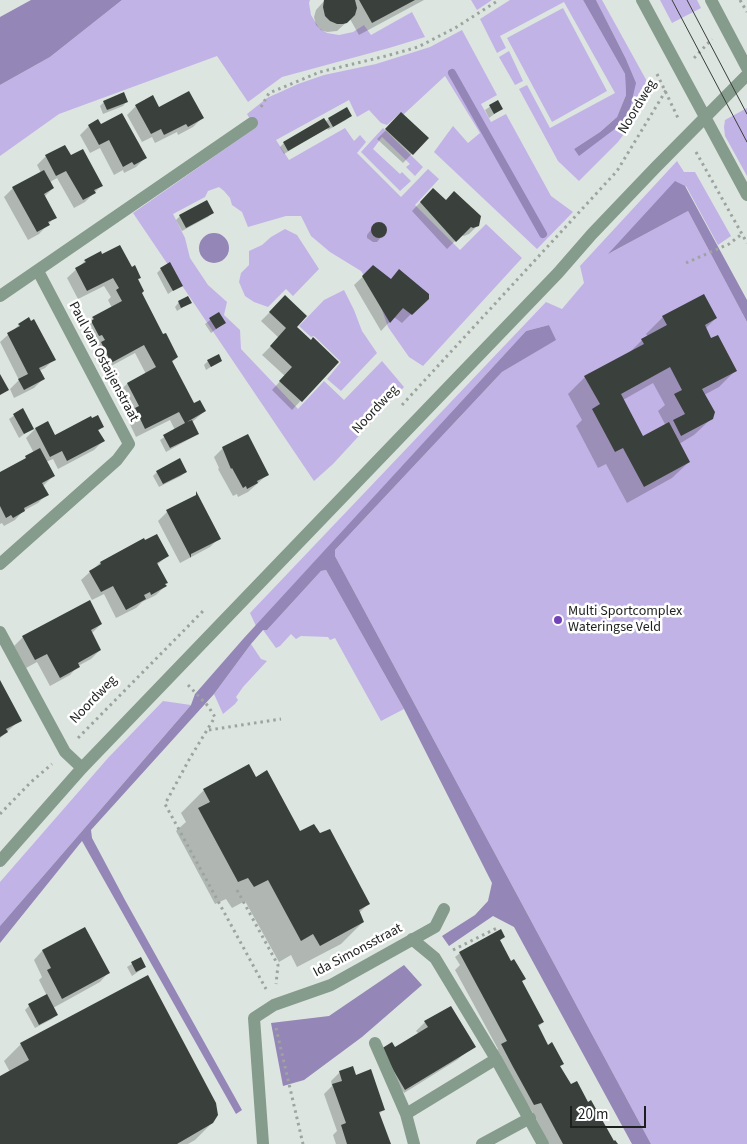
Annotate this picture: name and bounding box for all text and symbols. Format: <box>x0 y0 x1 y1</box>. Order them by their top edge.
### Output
street label: Noordweg <box>615 77 661 137</box>
street label: Paul van Ostaijenstraat <box>64 299 142 425</box>
street label: Noordweg <box>349 382 403 438</box>
place label: Multi Sportcomplex Wateringse Veld <box>568 604 682 636</box>
marker: Multi Sportcomplex Wateringse Veld <box>552 614 564 626</box>
street label: Noordweg <box>67 672 121 728</box>
street label: Ida Simonsstraat <box>311 920 405 982</box>
scale bar <box>572 1096 648 1128</box>
text: 20 m <box>578 1104 608 1125</box>

